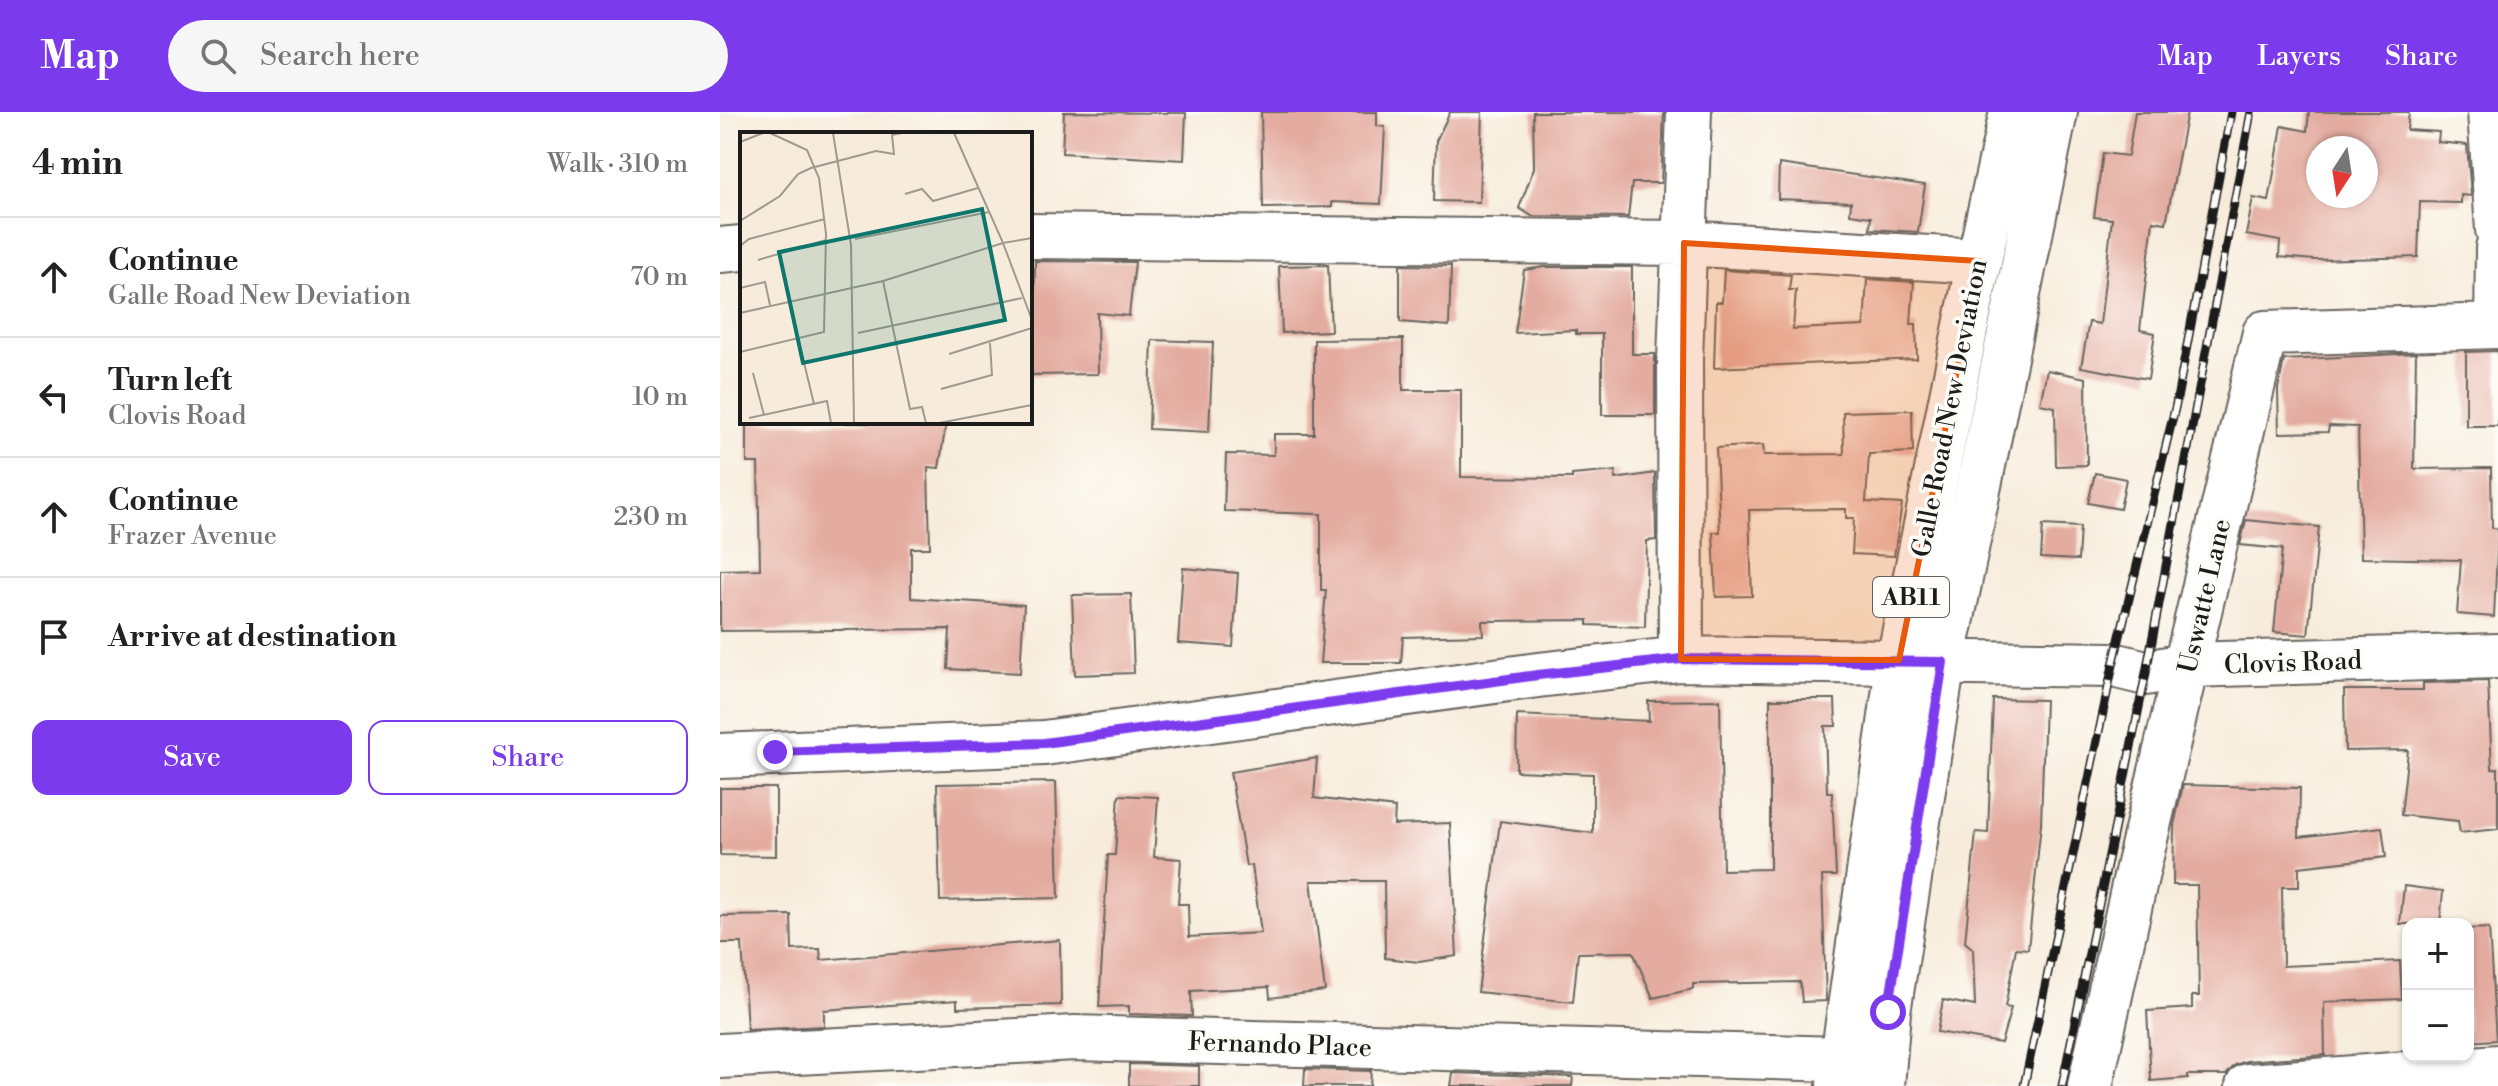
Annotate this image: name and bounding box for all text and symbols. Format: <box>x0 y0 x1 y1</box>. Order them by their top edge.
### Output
search box <box>168 20 728 92</box>
text: Map <box>40 33 120 80</box>
icon: search <box>196 34 240 78</box>
text: Search here <box>260 37 420 75</box>
text: Map <box>2158 39 2213 74</box>
text: Layers <box>2257 39 2341 74</box>
text: Share <box>2385 39 2458 74</box>
inset map <box>740 132 1032 424</box>
north arrow <box>2306 136 2378 208</box>
text: 4 min <box>32 143 123 185</box>
text: Walk · 310 m <box>547 148 688 180</box>
text: Continue <box>108 242 239 280</box>
icon: ahead <box>32 255 76 299</box>
street label: Galle Road New Deviation <box>1905 256 1995 560</box>
text: 70 m <box>630 261 688 293</box>
text: Galle Road New Deviation <box>108 280 411 312</box>
text: Turn left <box>108 362 232 400</box>
icon: left <box>32 375 76 419</box>
text: 10 m <box>632 381 688 413</box>
text: Clovis Road <box>108 400 246 432</box>
text: Continue <box>108 482 239 520</box>
icon: ahead <box>32 495 76 539</box>
text: 230 m <box>613 501 688 533</box>
street label: Uswatte Lane <box>2172 516 2238 677</box>
text: Frazer Avenue <box>108 520 277 552</box>
road number: AB11 <box>1873 577 1949 617</box>
icon: arrive <box>32 615 76 659</box>
text: Arrive at destination <box>108 618 397 656</box>
street label: Clovis Road <box>2223 645 2363 681</box>
button: Save <box>32 720 352 795</box>
button: Share <box>368 720 688 795</box>
route end <box>757 734 793 770</box>
map controls <box>2402 918 2474 1062</box>
button: + <box>2402 918 2474 990</box>
button: − <box>2402 990 2474 1062</box>
route start <box>1870 994 1906 1030</box>
street label: Fernando Place <box>1188 1026 1372 1064</box>

